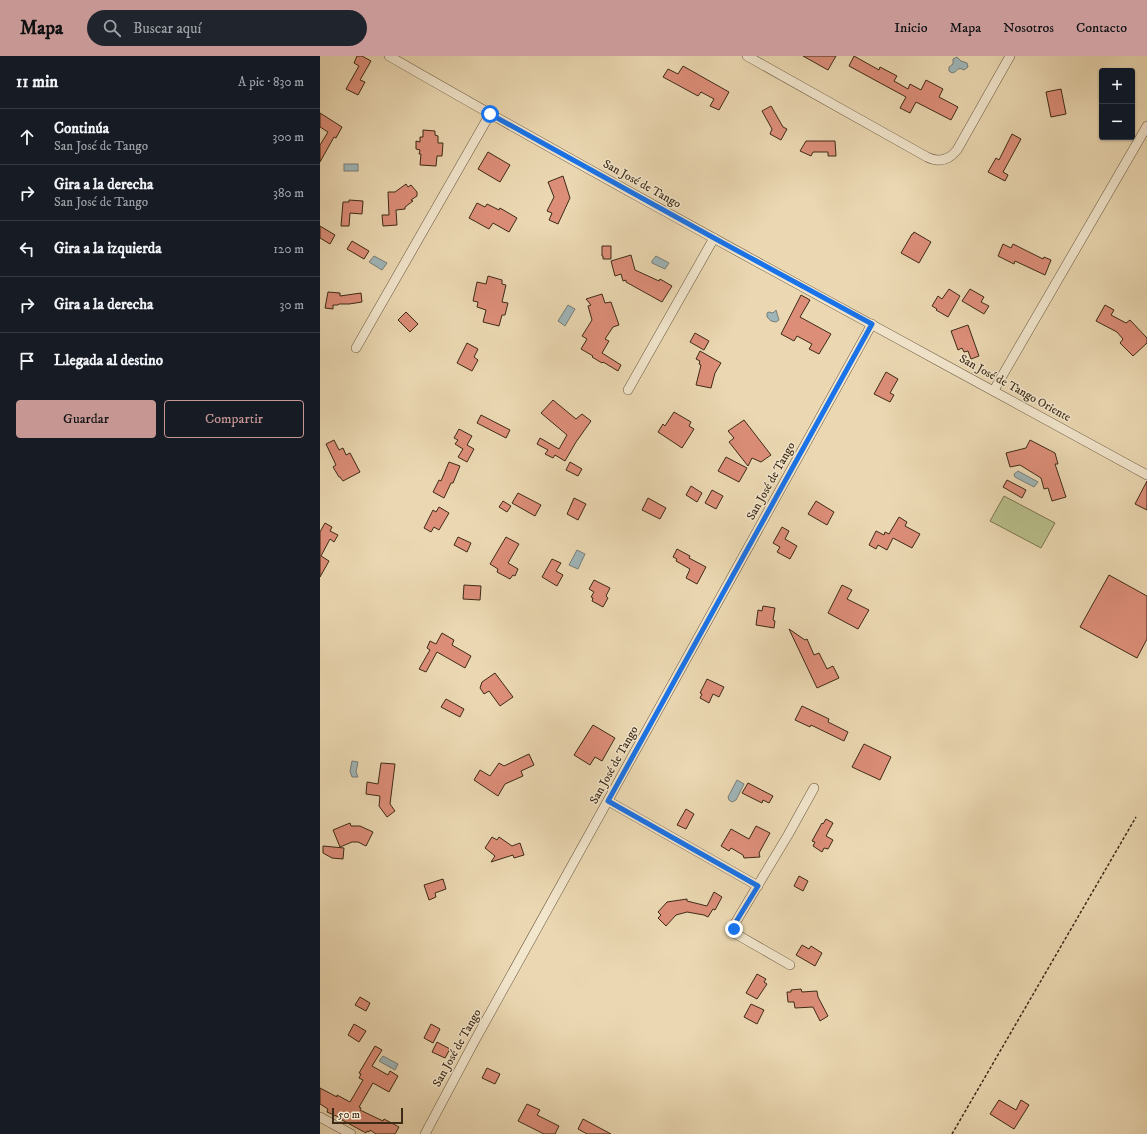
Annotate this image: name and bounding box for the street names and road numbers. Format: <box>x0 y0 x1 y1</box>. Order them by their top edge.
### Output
street label: San José de Tango <box>600 156 684 212</box>
street label: San José de Tango Oriente <box>957 351 1073 425</box>
street label: San José de Tango <box>743 439 799 523</box>
street label: San José de Tango <box>586 723 642 807</box>
street label: San José de Tango <box>429 1006 485 1090</box>

